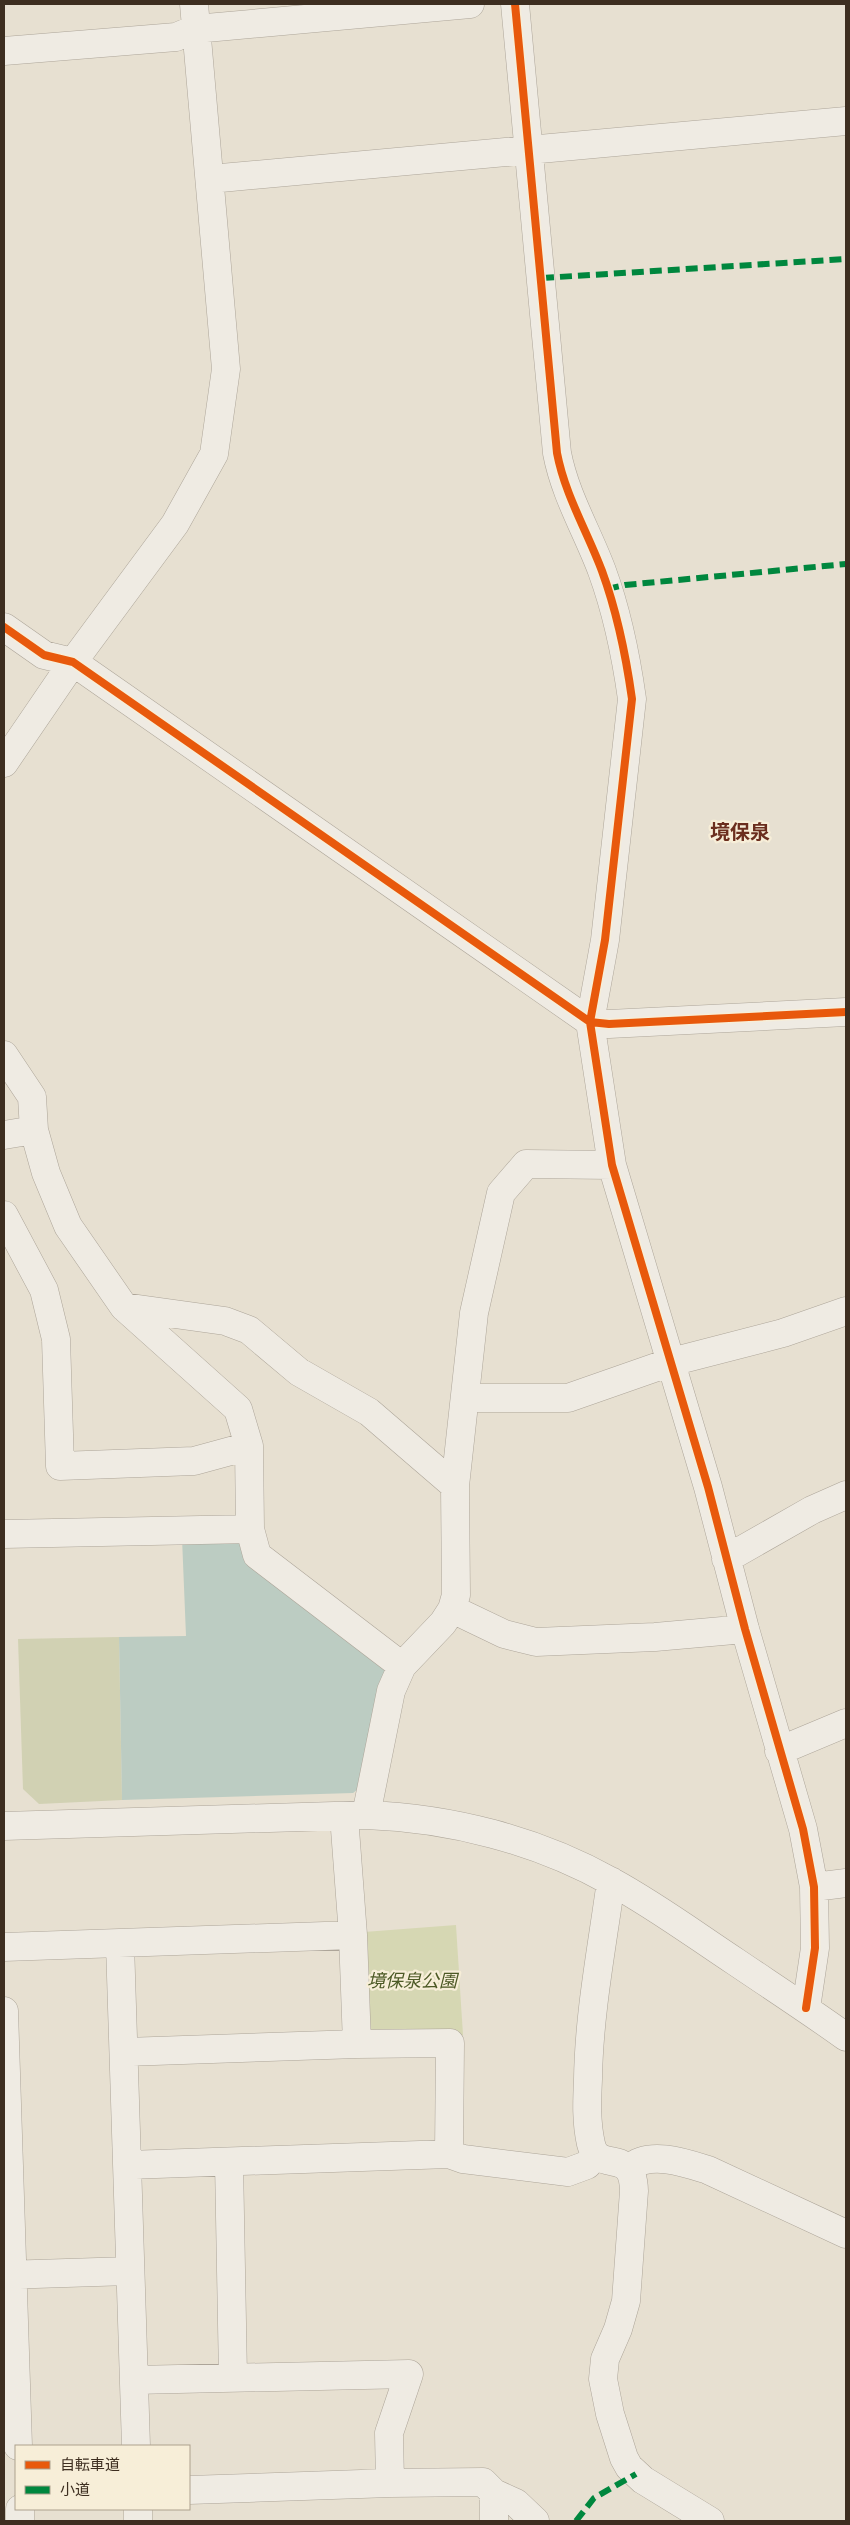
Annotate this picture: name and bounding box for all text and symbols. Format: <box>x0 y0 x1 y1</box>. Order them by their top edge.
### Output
district label: 境保泉 <box>710 819 770 844</box>
park label: 境保泉公園 <box>367 1969 460 1992</box>
legend <box>15 2445 190 2510</box>
text: 自転車道 <box>60 2455 120 2474</box>
text: 小道 <box>60 2480 90 2499</box>

